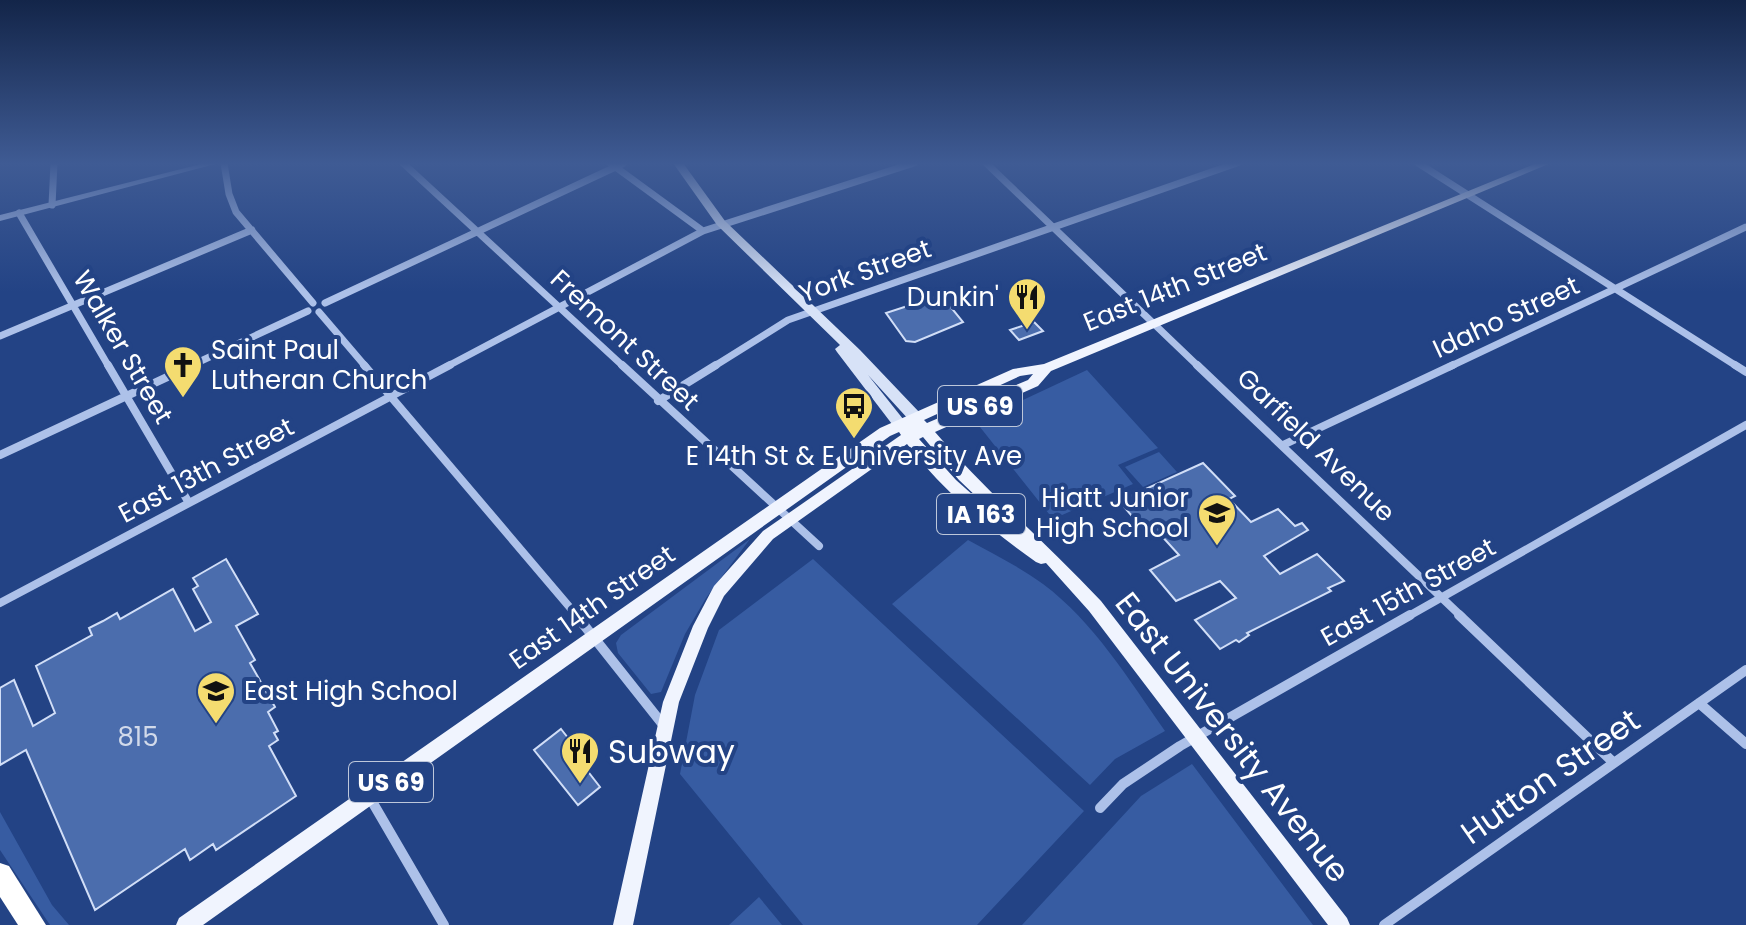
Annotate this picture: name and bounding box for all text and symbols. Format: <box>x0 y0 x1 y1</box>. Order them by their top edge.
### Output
street label: York Street <box>794 230 936 312</box>
street label: East 14th Street <box>1078 234 1272 340</box>
street label: Fremont Street <box>543 262 707 418</box>
street label: Walker Street <box>65 264 181 430</box>
street label: Idaho Street <box>1427 267 1585 367</box>
restaurant icon: Dunkin' <box>1006 276 1048 331</box>
place label: Dunkin' <box>907 279 999 315</box>
place label: Saint Paul Lutheran Church <box>211 332 427 398</box>
church icon: Saint Paul Lutheran Church <box>162 344 204 399</box>
street label: Garfield Avenue <box>1229 360 1403 530</box>
bus stop icon: E 14th St & E University Ave <box>833 385 875 440</box>
road number: US 69 <box>938 386 1022 426</box>
street label: East 13th Street <box>112 409 300 531</box>
place label: E 14th St & E University Ave <box>686 438 1022 474</box>
place label: Hiatt Junior High School <box>1036 480 1189 546</box>
school or university icon: Hiatt Junior High School <box>1196 492 1238 547</box>
road number: IA 163 <box>937 494 1025 534</box>
street label: East 15th Street <box>1314 529 1502 655</box>
street label: East 14th Street <box>502 536 682 678</box>
street label: East University Avenue <box>1105 582 1361 892</box>
school or university icon: East High School <box>195 670 237 725</box>
place label: East High School <box>244 673 458 709</box>
street label: Hutton Street <box>1451 698 1649 854</box>
house number: 815 <box>117 719 159 755</box>
place label: Subway <box>608 729 735 774</box>
restaurant icon: Subway <box>559 730 601 785</box>
road number: US 69 <box>349 762 433 802</box>

